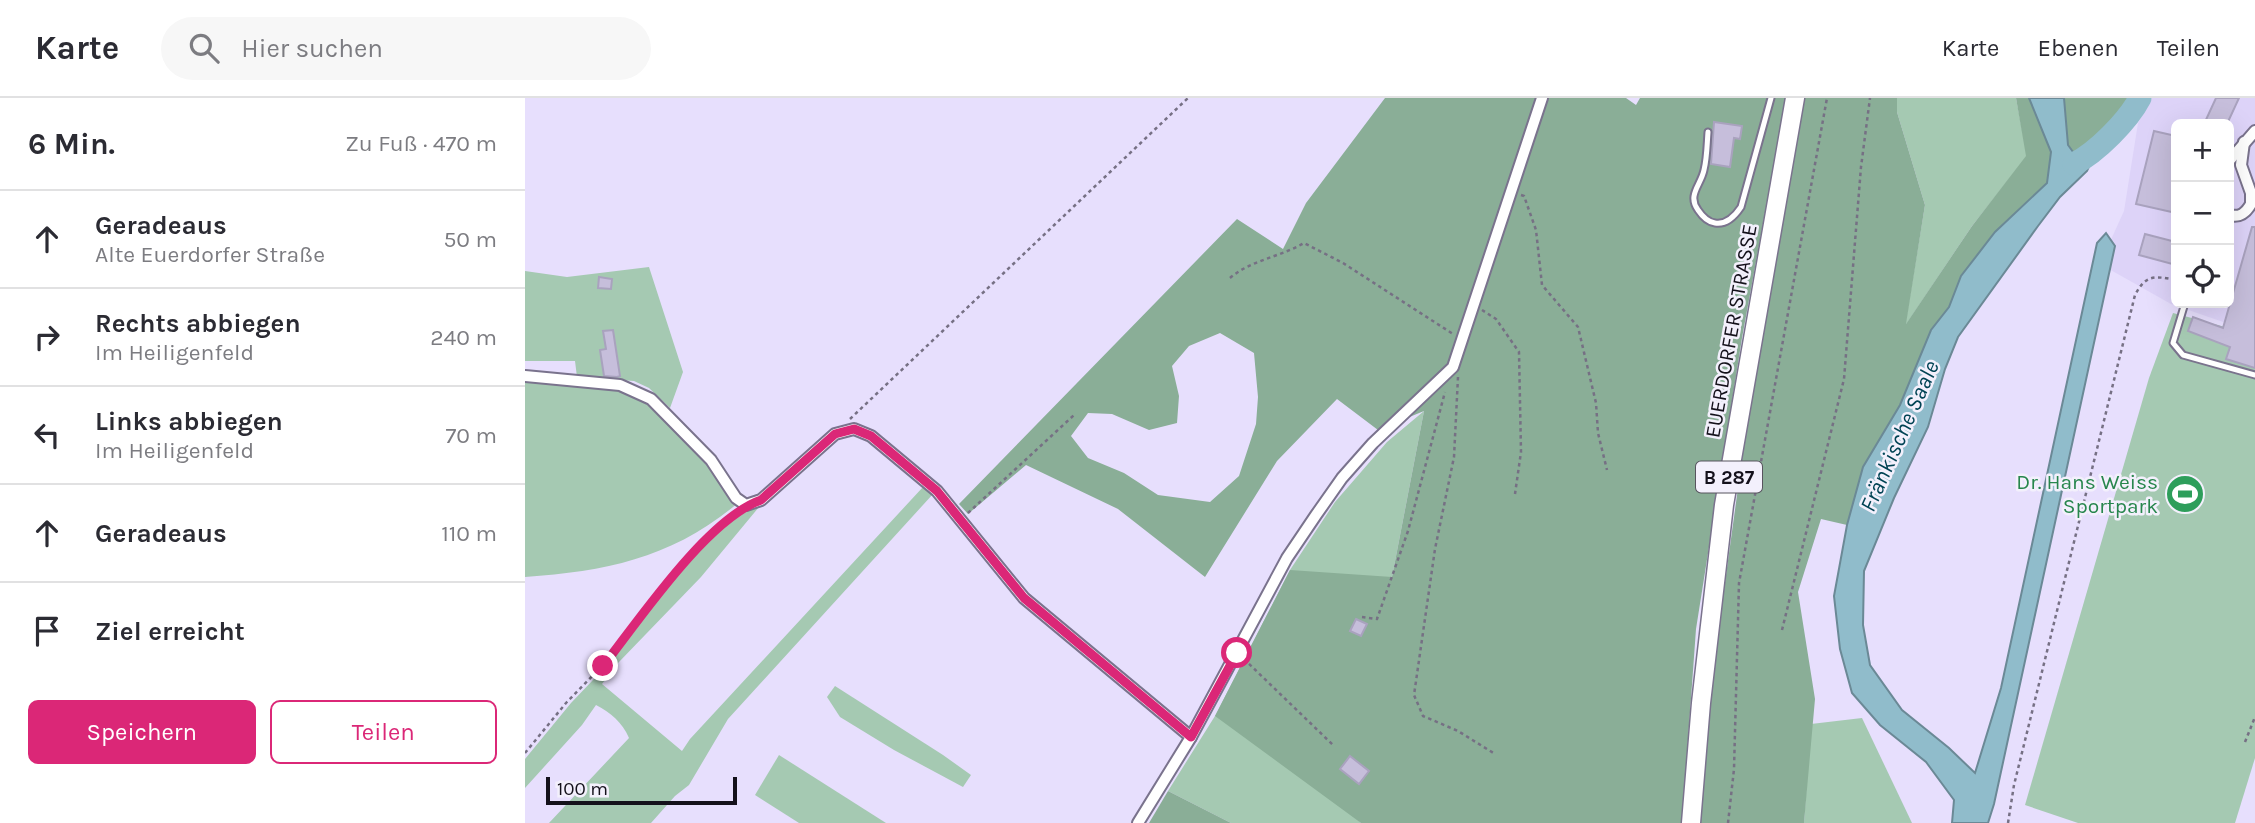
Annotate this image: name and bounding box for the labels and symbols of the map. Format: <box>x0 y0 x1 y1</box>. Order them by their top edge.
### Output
street label: EUERDORFER STRASSE <box>1700 222 1762 440</box>
water label: Fränkische Saale <box>1854 356 1945 516</box>
road number: B 287 <box>1696 462 1762 492</box>
place label: Dr. Hans Weiss Sportpark <box>2016 470 2158 518</box>
sports icon: Dr. Hans Weiss Sportpark <box>2164 473 2206 515</box>
route start <box>1221 637 1252 668</box>
route end <box>587 650 618 681</box>
scale bar <box>546 774 737 806</box>

